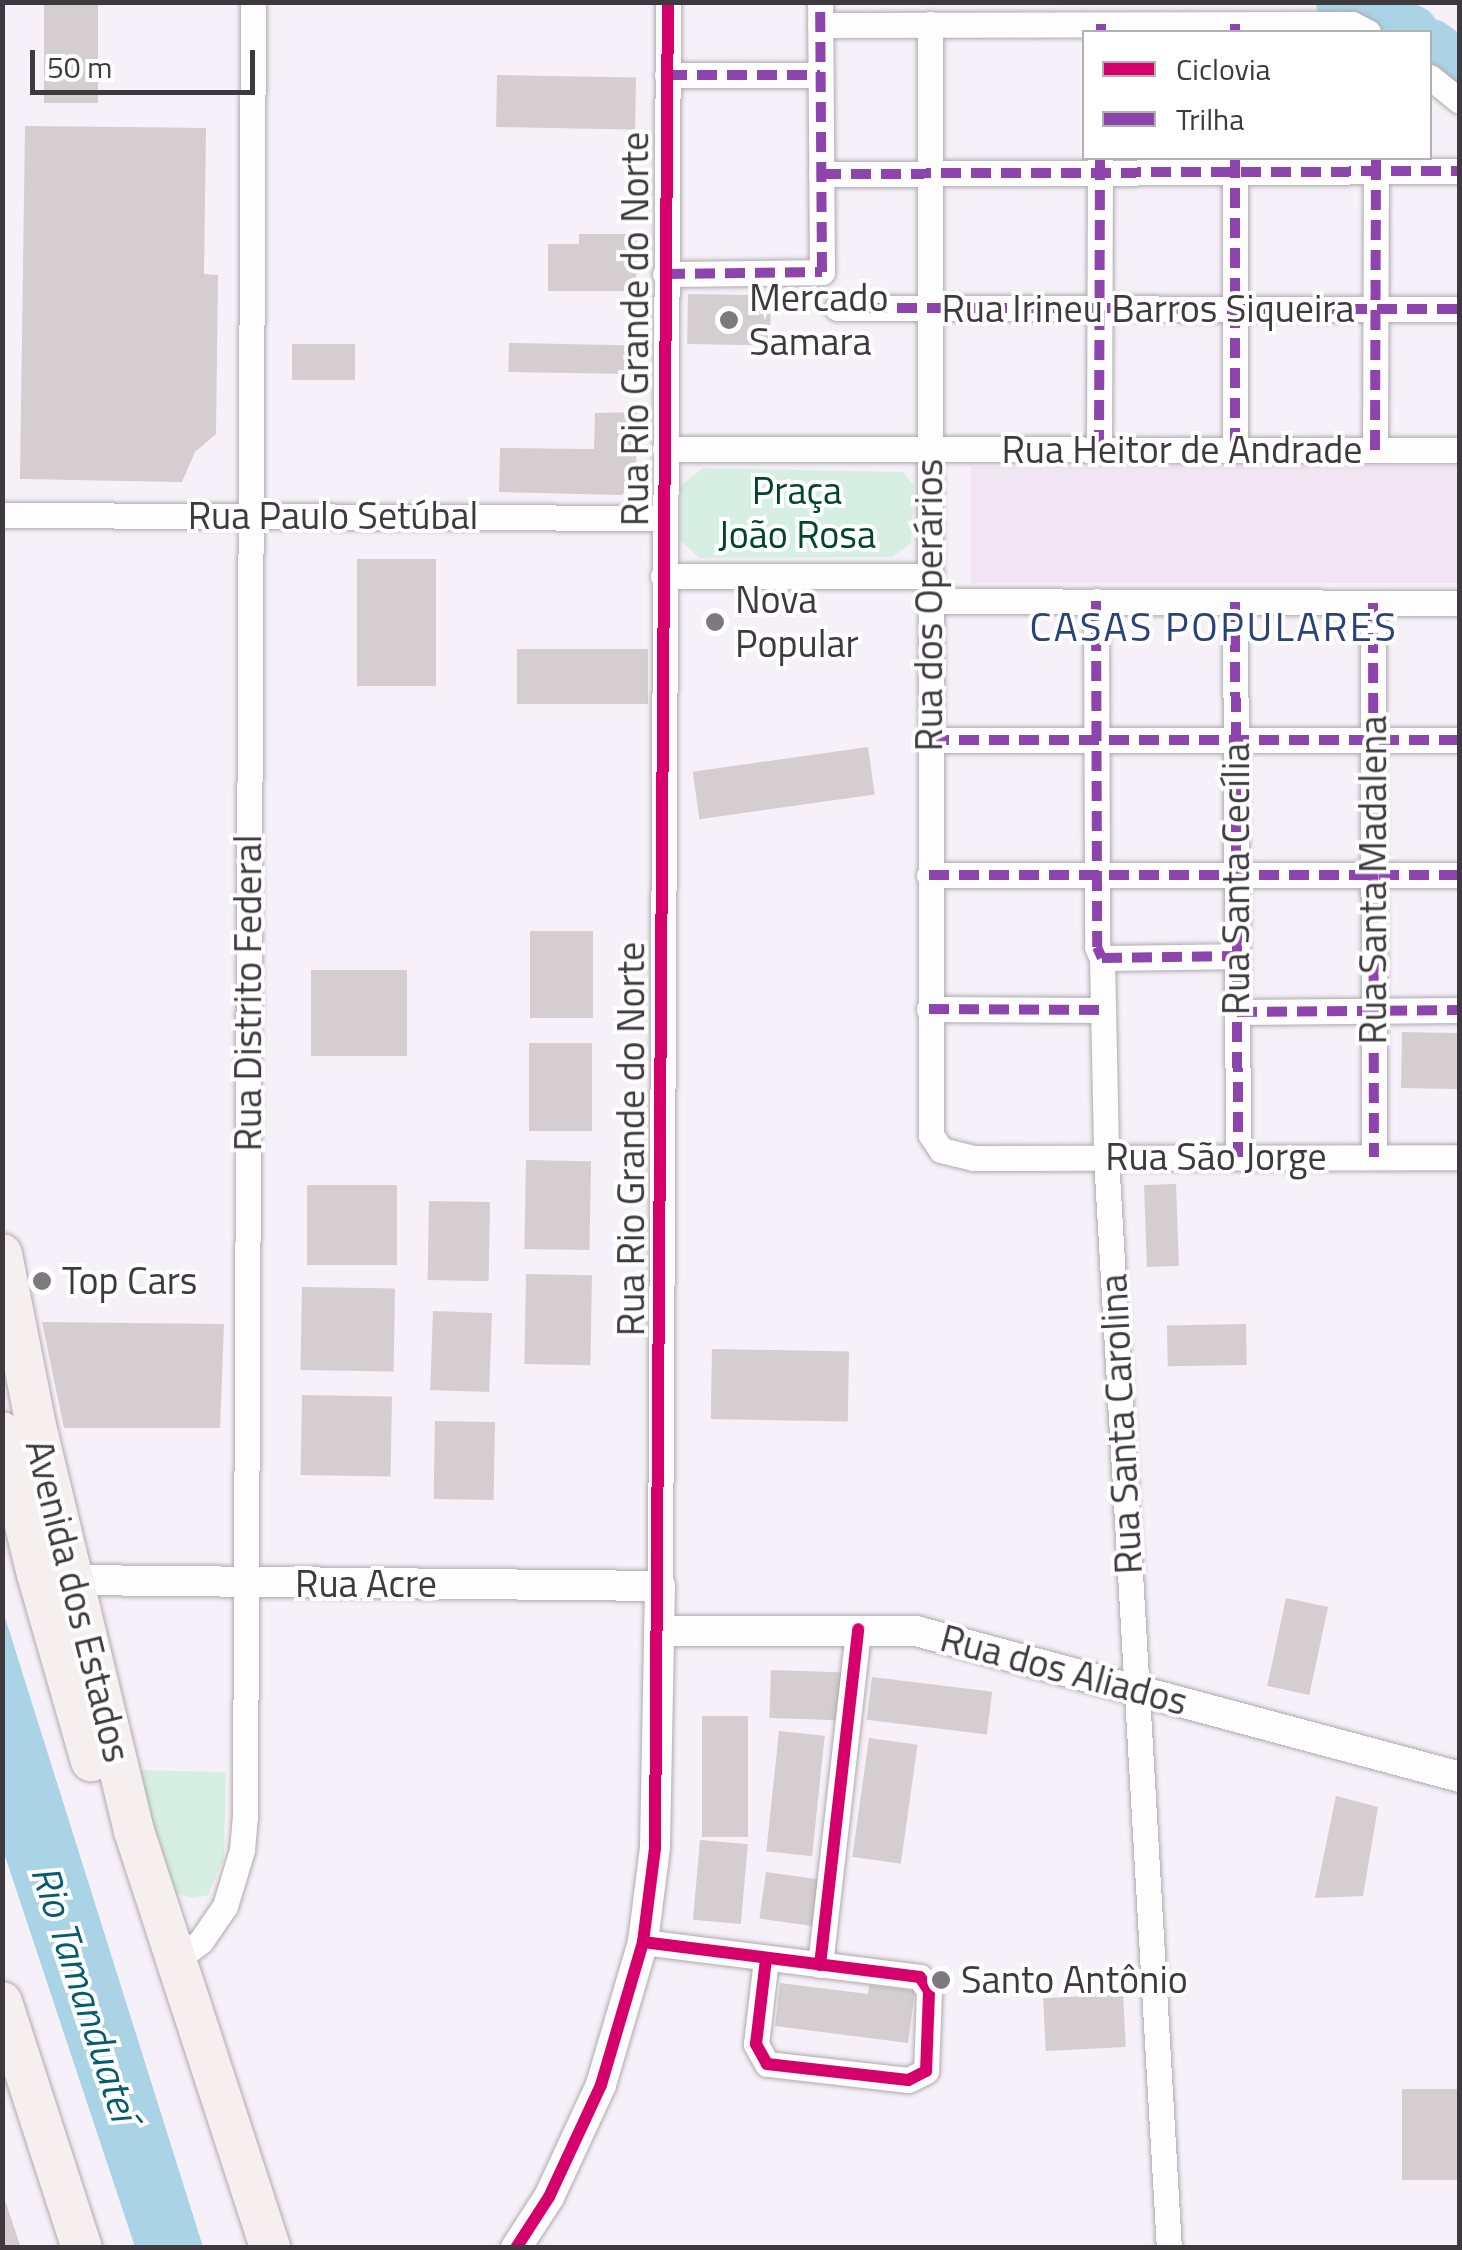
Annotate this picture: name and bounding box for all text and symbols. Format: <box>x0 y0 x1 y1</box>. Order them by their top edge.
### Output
scale bar <box>35 30 260 92</box>
legend <box>1082 30 1432 160</box>
text: 50 m <box>47 44 112 90</box>
text: Ciclovia <box>1176 46 1271 92</box>
text: Trilha <box>1176 96 1244 142</box>
street label: Rua Rio Grande do Norte <box>612 132 658 526</box>
place label: Mercado Samara <box>749 275 888 364</box>
street label: Rua Irineu Barros Siqueira <box>941 286 1355 332</box>
marker: Mercado Samara <box>718 309 740 331</box>
street label: Rua Heitor de Andrade <box>1001 427 1363 473</box>
street label: Rua dos Operários <box>906 459 952 751</box>
park label: Praça João Rosa <box>718 468 876 558</box>
street label: Rua Paulo Setúbal <box>188 493 478 539</box>
place label: Nova Popular <box>735 577 859 666</box>
district label: CASAS POPULARES <box>1029 603 1399 651</box>
marker: Nova Popular <box>704 611 726 633</box>
street label: Rua Santa Madalena <box>1350 715 1396 1045</box>
street label: Rua Santa Cecília <box>1213 743 1259 1015</box>
street label: Rua Distrito Federal <box>225 835 271 1151</box>
street label: Rua Rio Grande do Norte <box>608 942 654 1336</box>
street label: Rua São Jorge <box>1105 1134 1327 1180</box>
place label: Top Cars <box>62 1258 198 1304</box>
marker: Top Cars <box>31 1270 53 1292</box>
street label: Rua Santa Carolina <box>1090 1273 1152 1575</box>
street label: Avenida dos Estados <box>16 1435 140 1767</box>
street label: Rua Acre <box>295 1561 437 1607</box>
street label: Rua dos Aliados <box>936 1615 1192 1725</box>
water label: Rio Tamanduateí <box>21 1859 149 2127</box>
place label: Santo Antônio <box>961 1957 1188 2003</box>
marker: Santo Antônio <box>930 1969 952 1991</box>

